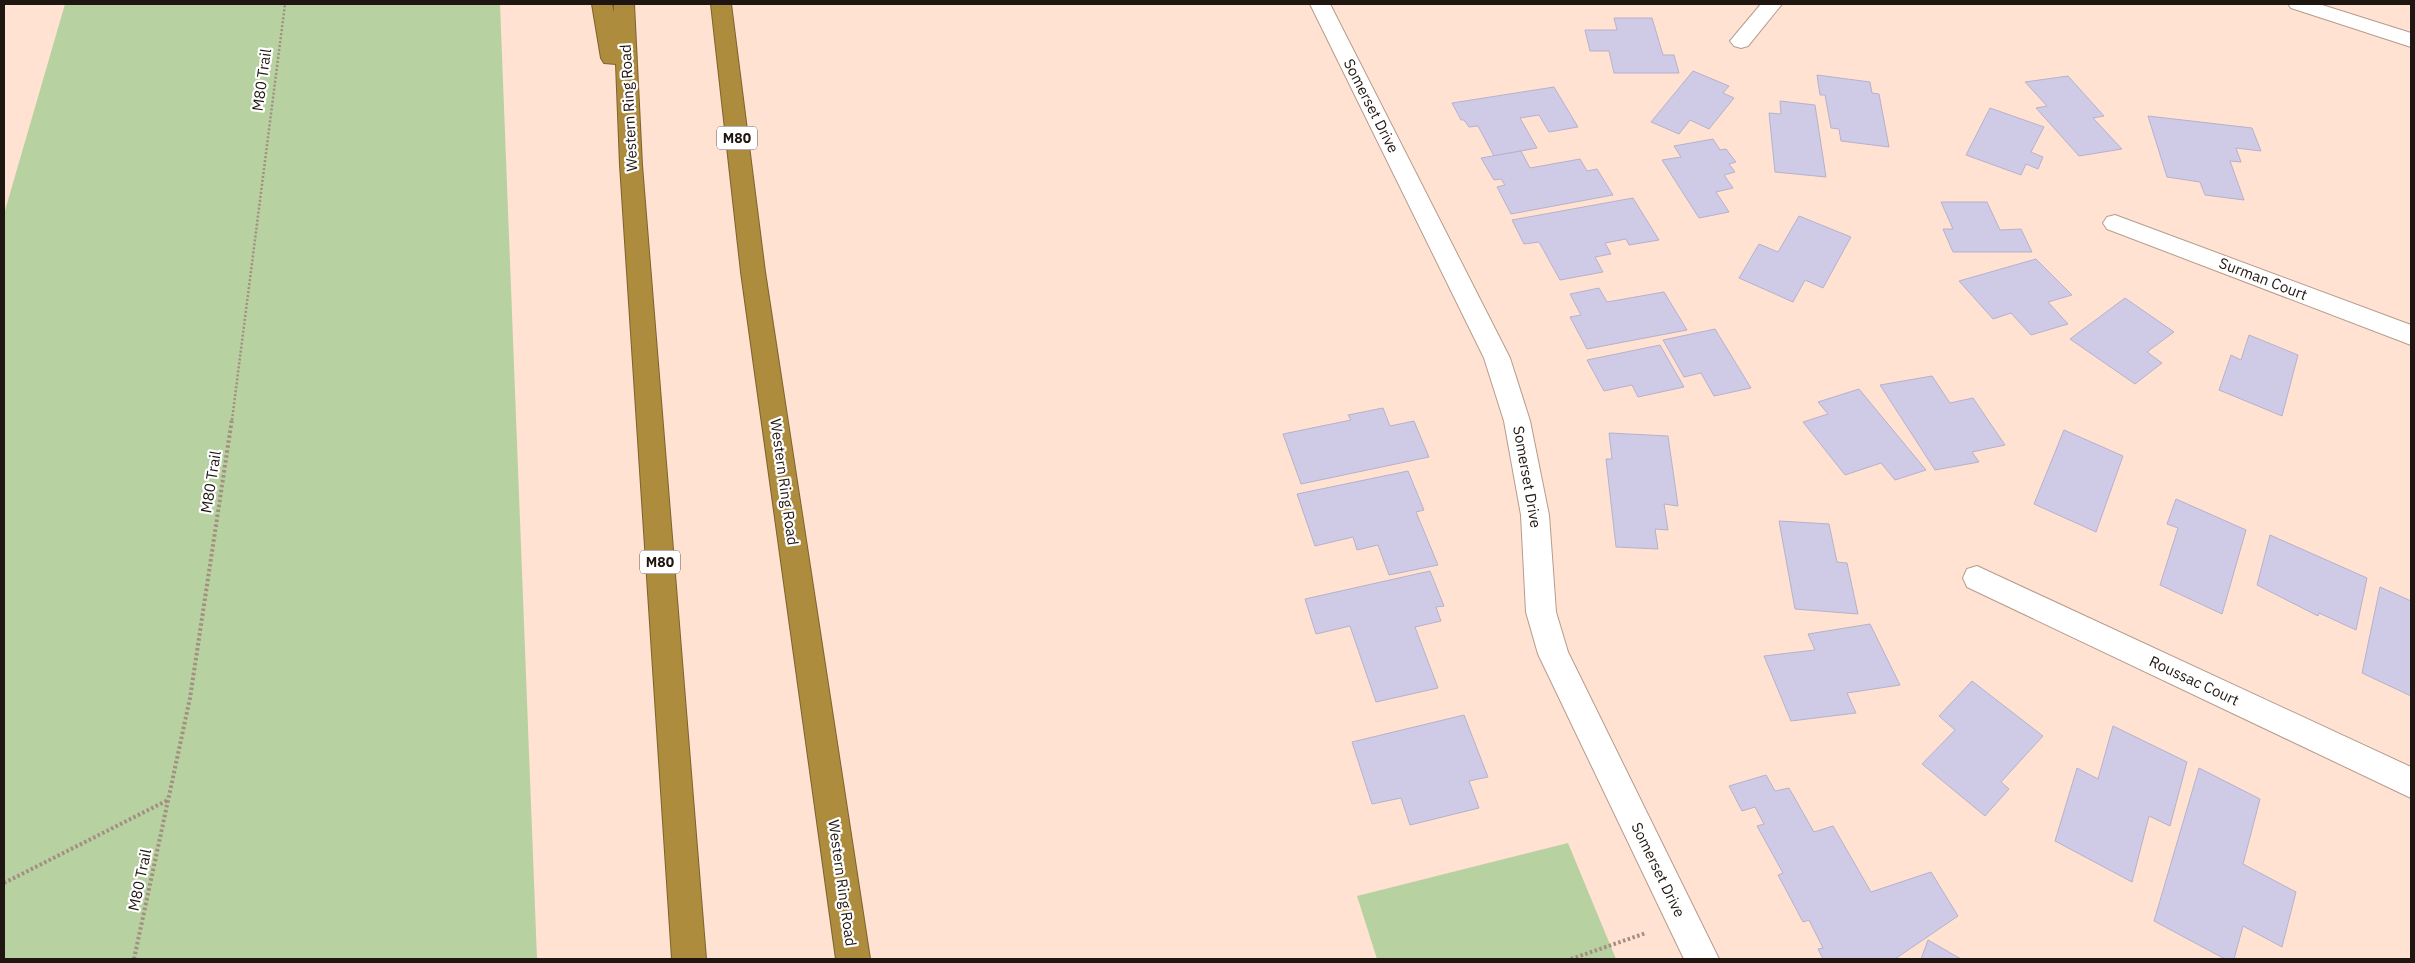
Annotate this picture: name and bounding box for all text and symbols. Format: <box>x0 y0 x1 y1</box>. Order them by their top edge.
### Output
street label: Western Ring Road <box>616 44 641 172</box>
street label: M80 Trail <box>248 47 275 112</box>
street label: Somerset Drive <box>1340 56 1403 156</box>
road number: M80 <box>717 126 757 150</box>
street label: Surman Court <box>2216 253 2310 304</box>
street label: Western Ring Road <box>766 418 803 546</box>
street label: Somerset Drive <box>1509 424 1546 529</box>
street label: M80 Trail <box>196 449 225 514</box>
road number: M80 <box>640 550 680 574</box>
street label: Roussac Court <box>2146 651 2242 710</box>
street label: Western Ring Road <box>824 819 861 947</box>
street label: Somerset Drive <box>1627 819 1690 920</box>
street label: M80 Trail <box>124 847 155 913</box>

